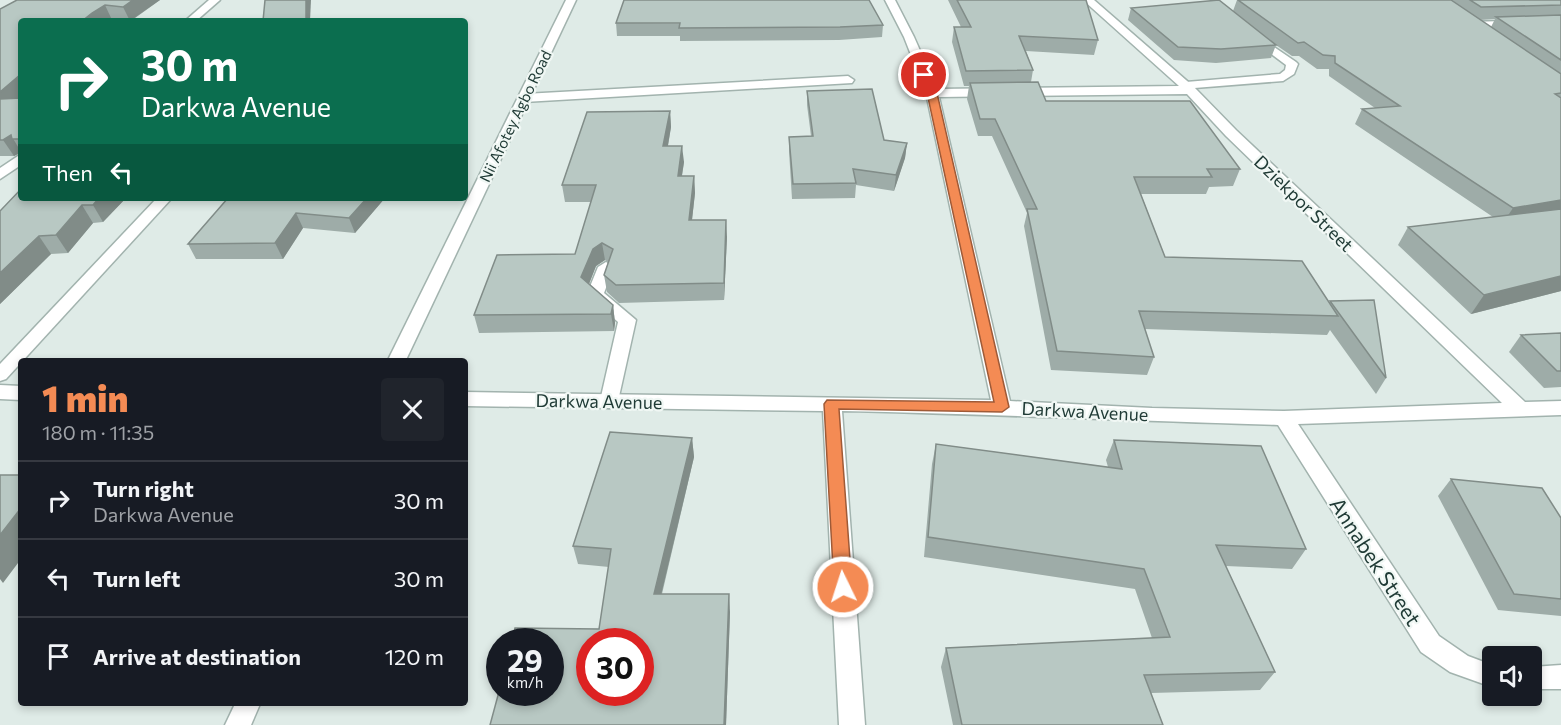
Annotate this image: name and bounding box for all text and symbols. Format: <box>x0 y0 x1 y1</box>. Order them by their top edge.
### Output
text: 30 m <box>141 38 238 90</box>
icon: right <box>42 42 120 120</box>
street label: Nii Afotey Agbo Road <box>475 47 555 185</box>
pin <box>898 49 949 100</box>
icon: arrive <box>907 58 940 91</box>
text: Darkwa Avenue <box>141 90 331 123</box>
street label: Dziekpor Street <box>1250 150 1358 256</box>
icon: left <box>105 156 138 189</box>
text: Then <box>42 159 93 186</box>
text: 1 min <box>42 375 128 419</box>
button: close <box>381 378 444 441</box>
street label: Darkwa Avenue <box>535 389 663 413</box>
street label: Darkwa Avenue <box>1021 397 1149 425</box>
text: 180 m · 11:35 <box>42 420 154 444</box>
text: Turn right <box>93 475 194 502</box>
icon: right <box>42 484 75 517</box>
text: 30 m <box>394 487 444 514</box>
street label: Annabek Street <box>1325 492 1427 630</box>
text: Darkwa Avenue <box>93 502 234 526</box>
position arrow <box>811 555 875 619</box>
icon: left <box>42 562 75 595</box>
text: Turn left <box>93 565 180 592</box>
text: 30 m <box>394 565 444 592</box>
speed limit sign: 30 <box>576 628 654 706</box>
icon: arrive <box>42 640 75 673</box>
text: 29 <box>507 641 543 678</box>
text: Arrive at destination <box>93 643 301 670</box>
text: 120 m <box>385 643 444 670</box>
map controls <box>1482 646 1542 706</box>
button: sound <box>1482 646 1542 706</box>
text: km/h <box>507 673 543 691</box>

